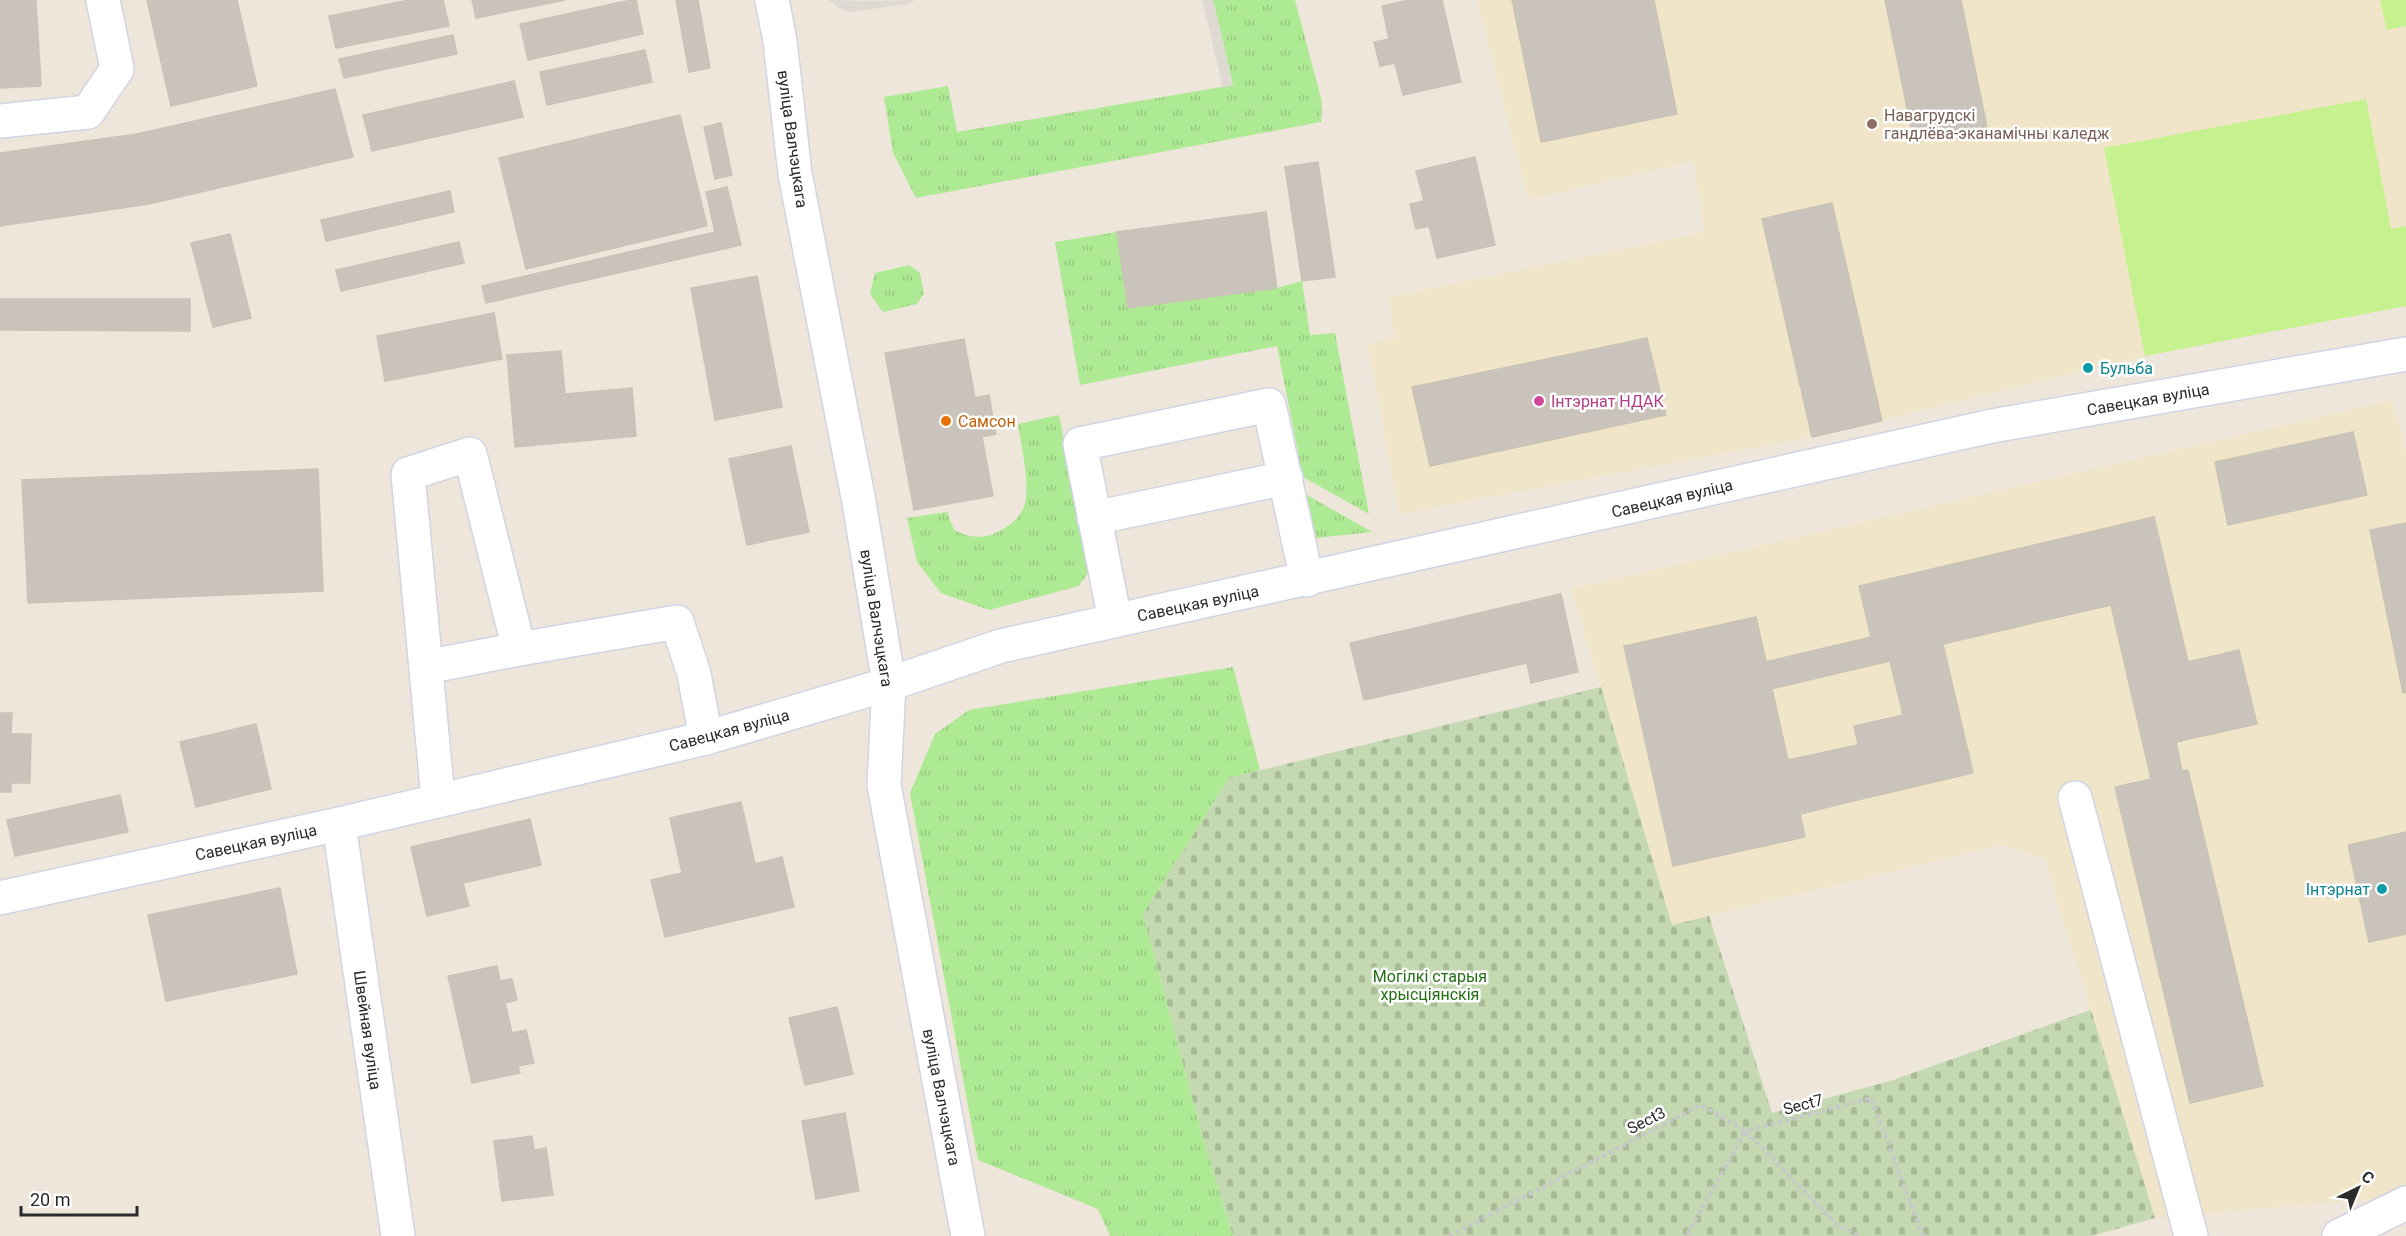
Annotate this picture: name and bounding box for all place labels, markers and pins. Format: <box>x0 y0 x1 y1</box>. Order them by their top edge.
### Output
place label: Навагрудскі гандлёва-эканамічны каледж <box>1884 106 2110 143</box>
marker: Навагрудскі гандлёва-эканамічны каледж <box>1865 117 1879 131</box>
place label: Бульба <box>2100 359 2153 378</box>
marker: Бульба <box>2081 361 2095 375</box>
place label: Інтэрнат НДАК <box>1551 392 1665 411</box>
marker: Інтэрнат НДАК <box>1532 394 1546 408</box>
place label: Самсон <box>958 412 1016 431</box>
marker: Самсон <box>939 414 953 428</box>
place label: Інтэрнат <box>2306 880 2370 899</box>
marker: Інтэрнат <box>2375 882 2389 896</box>

